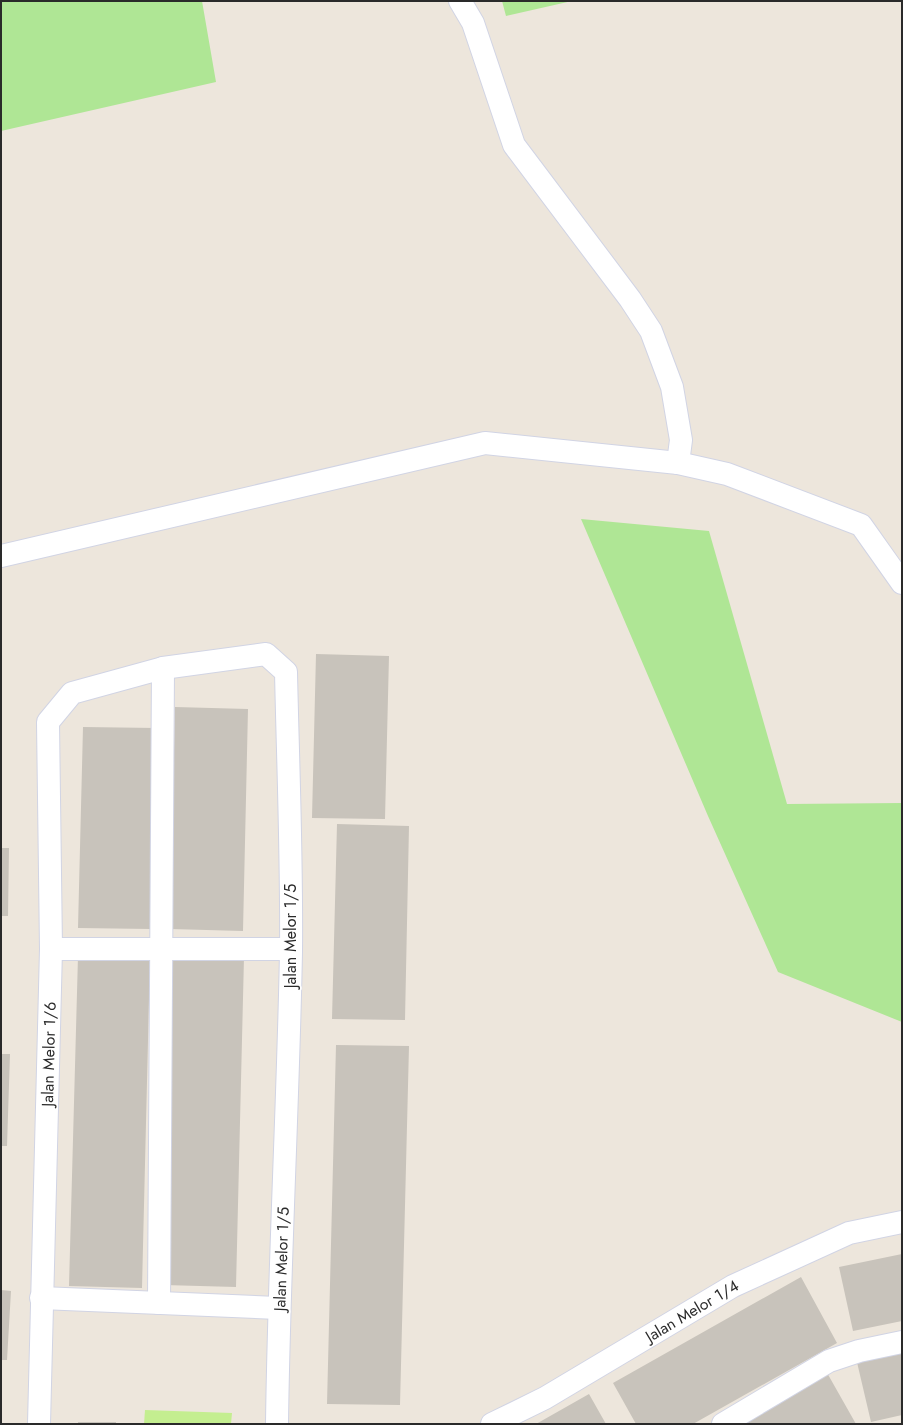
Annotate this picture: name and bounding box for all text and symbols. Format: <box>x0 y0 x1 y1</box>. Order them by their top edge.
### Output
street label: Jalan Melor 1/5 <box>279 884 302 990</box>
street label: Jalan Melor 1/6 <box>36 1001 62 1109</box>
street label: Jalan Melor 1/5 <box>268 1206 295 1314</box>
street label: Jalan Melor 1/4 <box>639 1274 743 1349</box>

